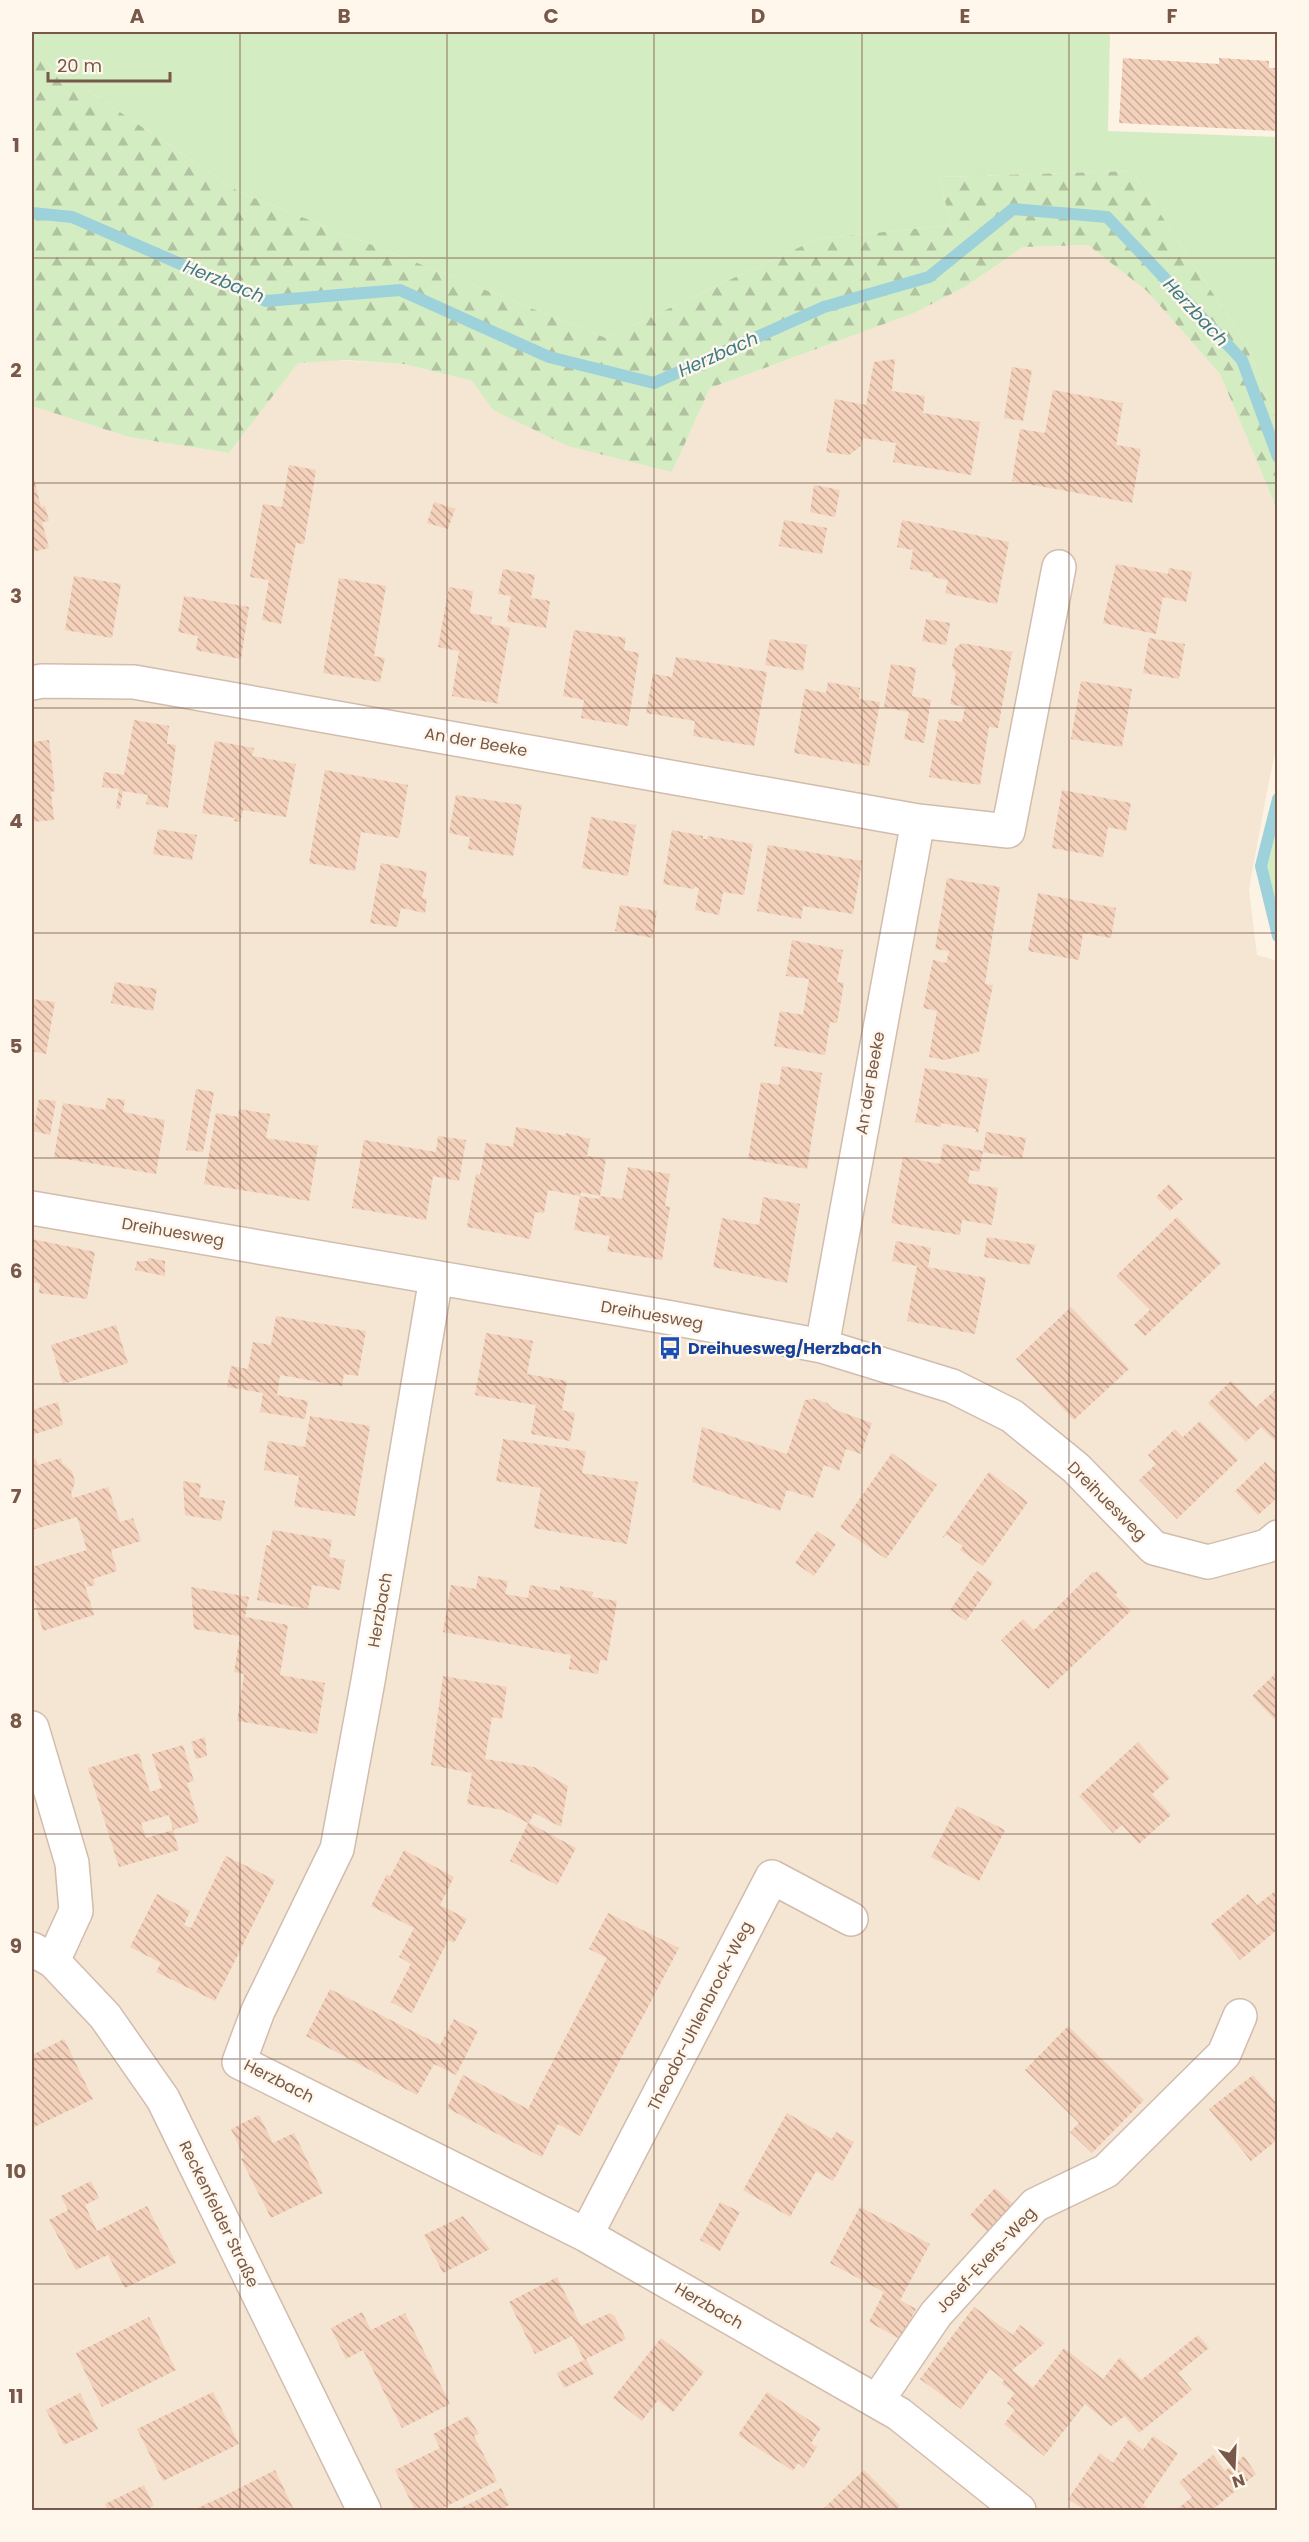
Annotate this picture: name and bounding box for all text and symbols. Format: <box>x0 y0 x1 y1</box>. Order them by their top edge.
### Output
text: A <box>130 2 145 30</box>
text: B <box>337 2 351 30</box>
text: C <box>543 2 559 30</box>
text: D <box>751 2 765 30</box>
text: E <box>960 2 970 30</box>
text: F <box>1167 2 1178 30</box>
scale bar <box>48 45 170 83</box>
text: 20 m <box>57 53 102 78</box>
text: 1 <box>12 131 20 159</box>
water label: Herzbach <box>180 253 268 309</box>
water label: Herzbach <box>1158 272 1234 352</box>
water label: Herzbach <box>674 325 762 383</box>
text: 2 <box>10 356 22 384</box>
text: 3 <box>10 582 22 610</box>
street label: An der Beeke <box>423 722 529 762</box>
text: 4 <box>9 807 23 835</box>
street label: An der Beeke <box>850 1030 890 1136</box>
text: 5 <box>10 1032 23 1060</box>
street label: Dreihuesweg <box>120 1212 226 1252</box>
text: 6 <box>10 1257 22 1285</box>
street label: Dreihuesweg <box>599 1295 705 1335</box>
bus stop icon: Dreihuesweg/Herzbach <box>657 1335 683 1361</box>
place label: Dreihuesweg/Herzbach <box>688 1337 882 1360</box>
street label: Dreihuesweg <box>1062 1456 1152 1546</box>
text: 7 <box>11 1482 22 1510</box>
street label: Herzbach <box>362 1571 398 1649</box>
text: 8 <box>10 1707 22 1735</box>
street label: Theodor-Uhlenbrock-Weg <box>642 1917 758 2115</box>
text: 9 <box>10 1932 22 1960</box>
street label: Herzbach <box>240 2054 318 2108</box>
street label: Reckenfelder Straße <box>173 2137 265 2291</box>
text: 10 <box>6 2157 26 2185</box>
street label: Josef-Evers-Weg <box>931 2202 1041 2318</box>
street label: Herzbach <box>670 2277 748 2335</box>
text: 11 <box>8 2382 24 2410</box>
north arrow <box>1204 2437 1264 2497</box>
text: N <box>1229 2468 1248 2494</box>

